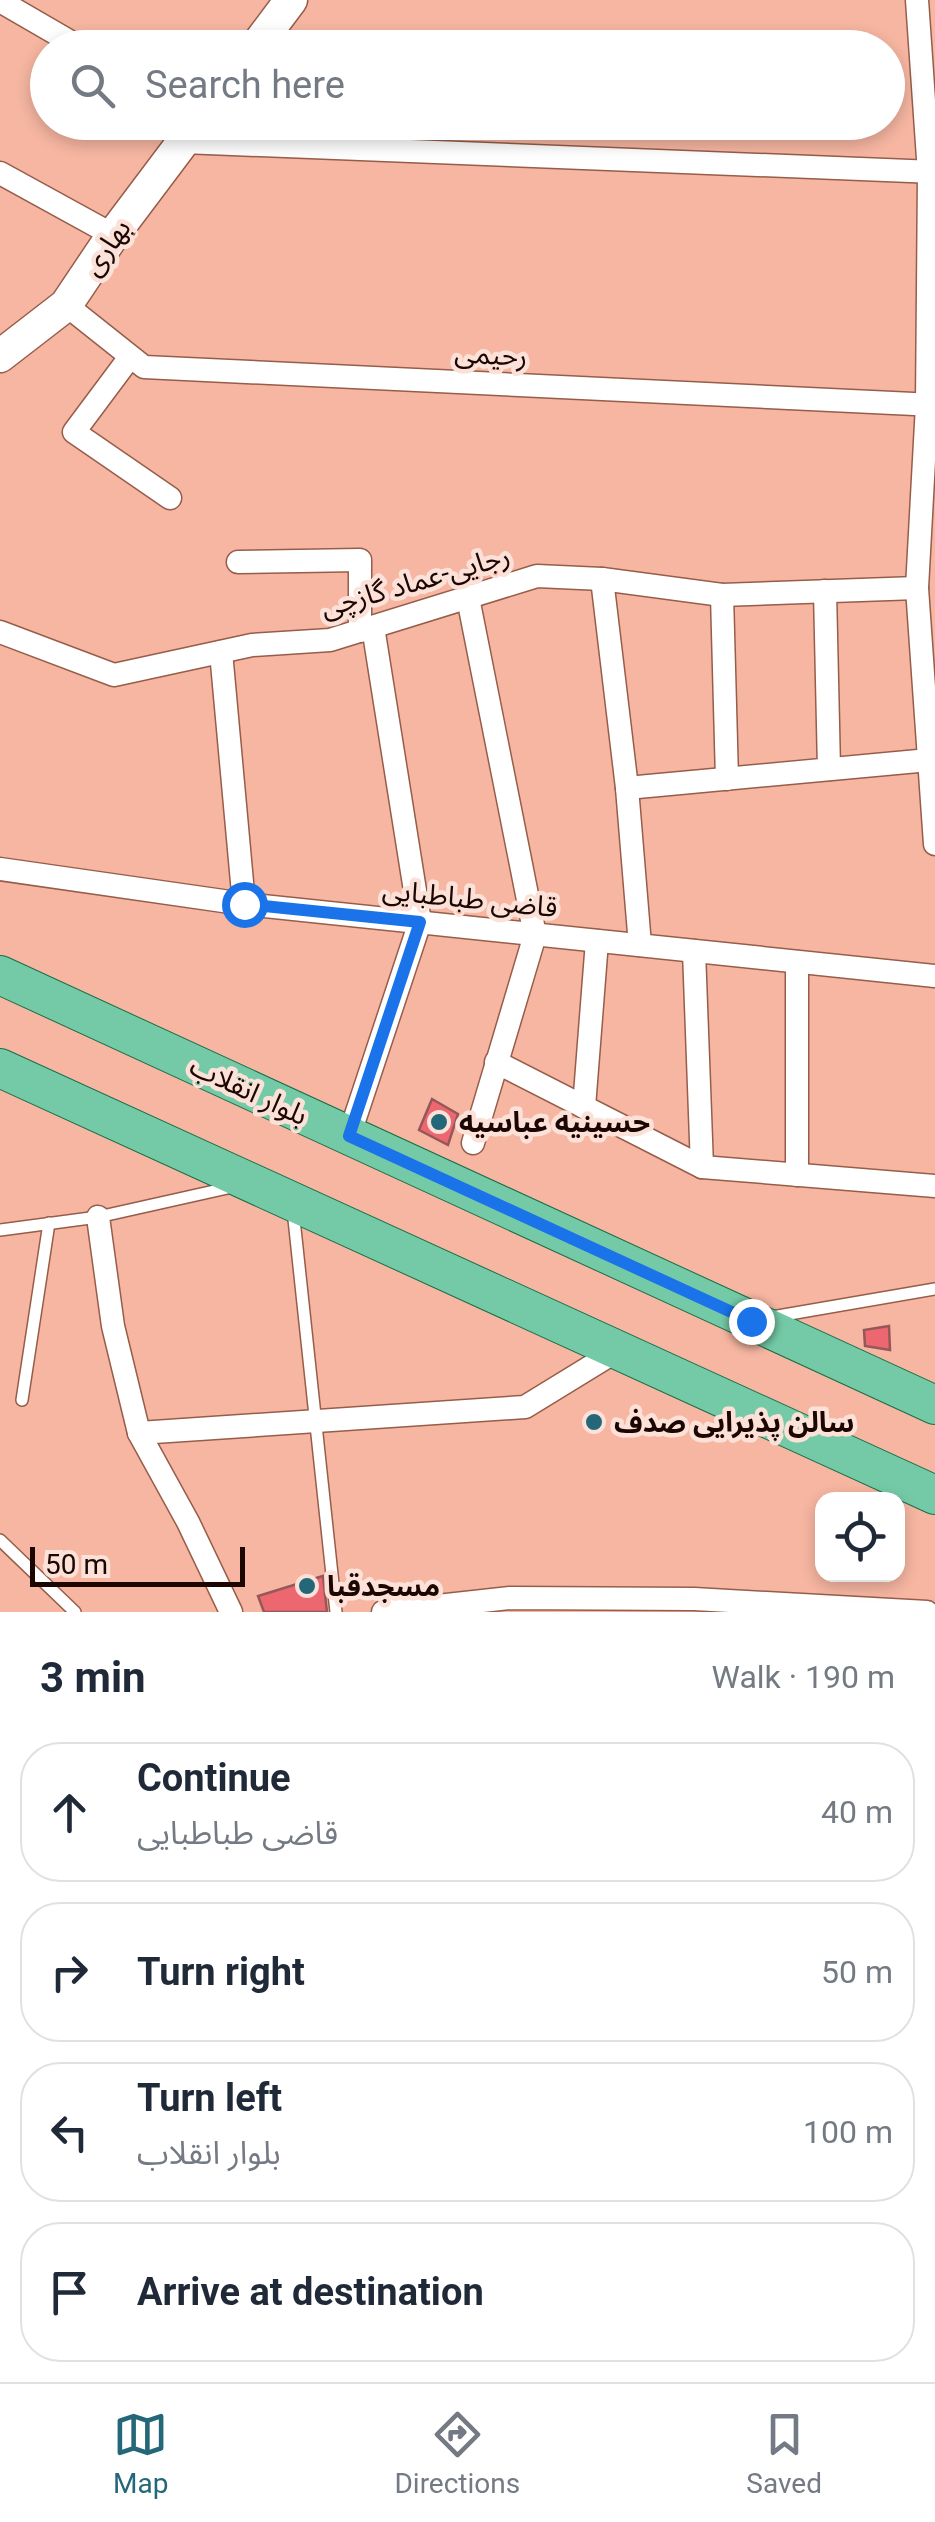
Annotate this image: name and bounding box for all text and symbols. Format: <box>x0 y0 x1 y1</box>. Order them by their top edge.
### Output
search box <box>30 30 905 140</box>
icon: search <box>65 58 120 113</box>
text: Search here <box>145 63 345 107</box>
street label: بهاری <box>75 213 138 282</box>
street label: رحیمی <box>454 336 528 373</box>
street label: رجایی-عماد گازچی <box>317 539 514 625</box>
street label: قاضی طباطبایی <box>381 873 559 924</box>
route start <box>222 882 268 928</box>
street label: بلوار انقلاب <box>185 1049 313 1132</box>
place label: حسینیه عباسیه <box>459 1106 650 1139</box>
marker: حسینیه عباسیه <box>428 1111 450 1133</box>
route end <box>729 1299 775 1345</box>
place label: سالن پذیرایی صدف <box>614 1406 854 1441</box>
marker: سالن پذیرایی صدف <box>583 1411 605 1433</box>
map controls <box>815 1492 905 1582</box>
button: locate <box>815 1492 905 1582</box>
scale bar <box>30 1542 245 1586</box>
text: 50 m <box>45 1548 108 1581</box>
place label: مسجدقبا <box>327 1570 440 1603</box>
marker: مسجدقبا <box>296 1575 318 1597</box>
text: 3 min <box>40 1653 146 1702</box>
text: Walk · 190 m <box>712 1658 895 1696</box>
text: Continue <box>137 1756 291 1800</box>
icon: ahead <box>42 1785 97 1840</box>
text: 40 m <box>821 1793 893 1831</box>
text: قاضی طباطبایی <box>137 1814 338 1852</box>
icon: right <box>42 1945 97 2000</box>
text: Turn right <box>137 1950 305 1994</box>
text: 50 m <box>821 1953 893 1991</box>
text: Turn left <box>137 2076 282 2120</box>
icon: left <box>42 2105 97 2160</box>
text: 100 m <box>803 2113 893 2151</box>
text: بلوار انقلاب <box>137 2134 281 2172</box>
icon: arrive <box>42 2265 97 2320</box>
text: Arrive at destination <box>137 2270 484 2314</box>
tab: Map <box>113 2407 168 2500</box>
tab: Directions <box>394 2407 520 2500</box>
tab: Saved <box>746 2407 822 2500</box>

